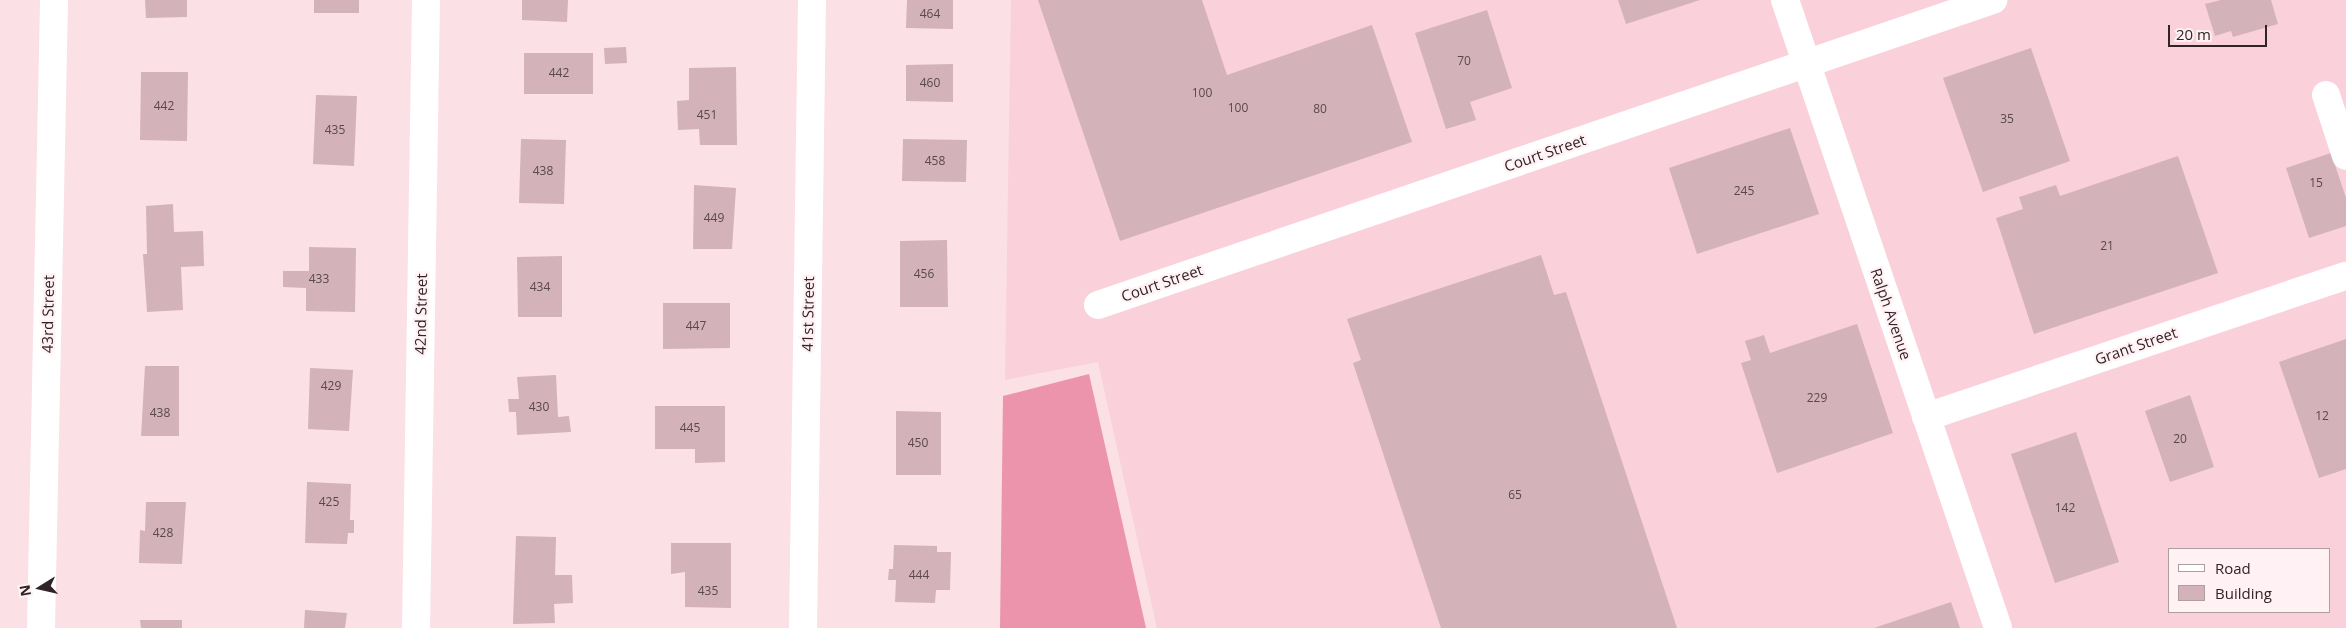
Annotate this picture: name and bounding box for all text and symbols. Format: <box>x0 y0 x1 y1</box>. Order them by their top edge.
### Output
house number: 464 <box>920 7 940 21</box>
scale bar <box>2171 15 2270 47</box>
text: 20 m <box>2176 24 2211 44</box>
house number: 70 <box>1457 54 1471 68</box>
house number: 442 <box>549 66 569 80</box>
house number: 460 <box>920 76 940 90</box>
house number: 100 <box>1192 86 1212 100</box>
house number: 442 <box>154 99 174 113</box>
house number: 100 <box>1228 101 1248 115</box>
house number: 80 <box>1313 102 1327 116</box>
house number: 451 <box>697 108 717 122</box>
house number: 35 <box>2000 112 2014 126</box>
house number: 435 <box>325 123 345 137</box>
street label: Court Street <box>1502 131 1588 175</box>
house number: 458 <box>925 154 945 168</box>
house number: 438 <box>533 164 553 178</box>
house number: 15 <box>2309 176 2323 190</box>
house number: 245 <box>1734 184 1754 198</box>
house number: 449 <box>704 211 724 225</box>
house number: 21 <box>2100 239 2114 253</box>
street label: Court Street <box>1119 261 1205 305</box>
street label: Ralph Avenue <box>1867 266 1915 362</box>
house number: 456 <box>914 267 934 281</box>
house number: 433 <box>309 272 329 286</box>
street label: 42nd Street <box>411 273 431 355</box>
street label: 43rd Street <box>38 275 58 353</box>
street label: 41st Street <box>798 276 818 352</box>
house number: 434 <box>530 280 550 294</box>
house number: 447 <box>686 319 706 333</box>
street label: Grant Street <box>2093 324 2179 368</box>
house number: 429 <box>321 379 341 393</box>
house number: 229 <box>1807 391 1827 405</box>
house number: 430 <box>529 400 549 414</box>
house number: 438 <box>150 406 170 420</box>
house number: 12 <box>2315 409 2329 423</box>
house number: 445 <box>680 421 700 435</box>
house number: 20 <box>2173 432 2187 446</box>
house number: 450 <box>908 436 928 450</box>
house number: 65 <box>1508 488 1522 502</box>
house number: 425 <box>319 495 339 509</box>
house number: 142 <box>2055 501 2075 515</box>
house number: 428 <box>153 526 173 540</box>
legend <box>2168 548 2331 613</box>
text: Road <box>2215 558 2251 578</box>
north arrow <box>15 563 65 613</box>
house number: 444 <box>909 568 929 582</box>
text: N <box>14 583 35 598</box>
text: Building <box>2215 583 2272 603</box>
house number: 435 <box>698 584 718 598</box>

